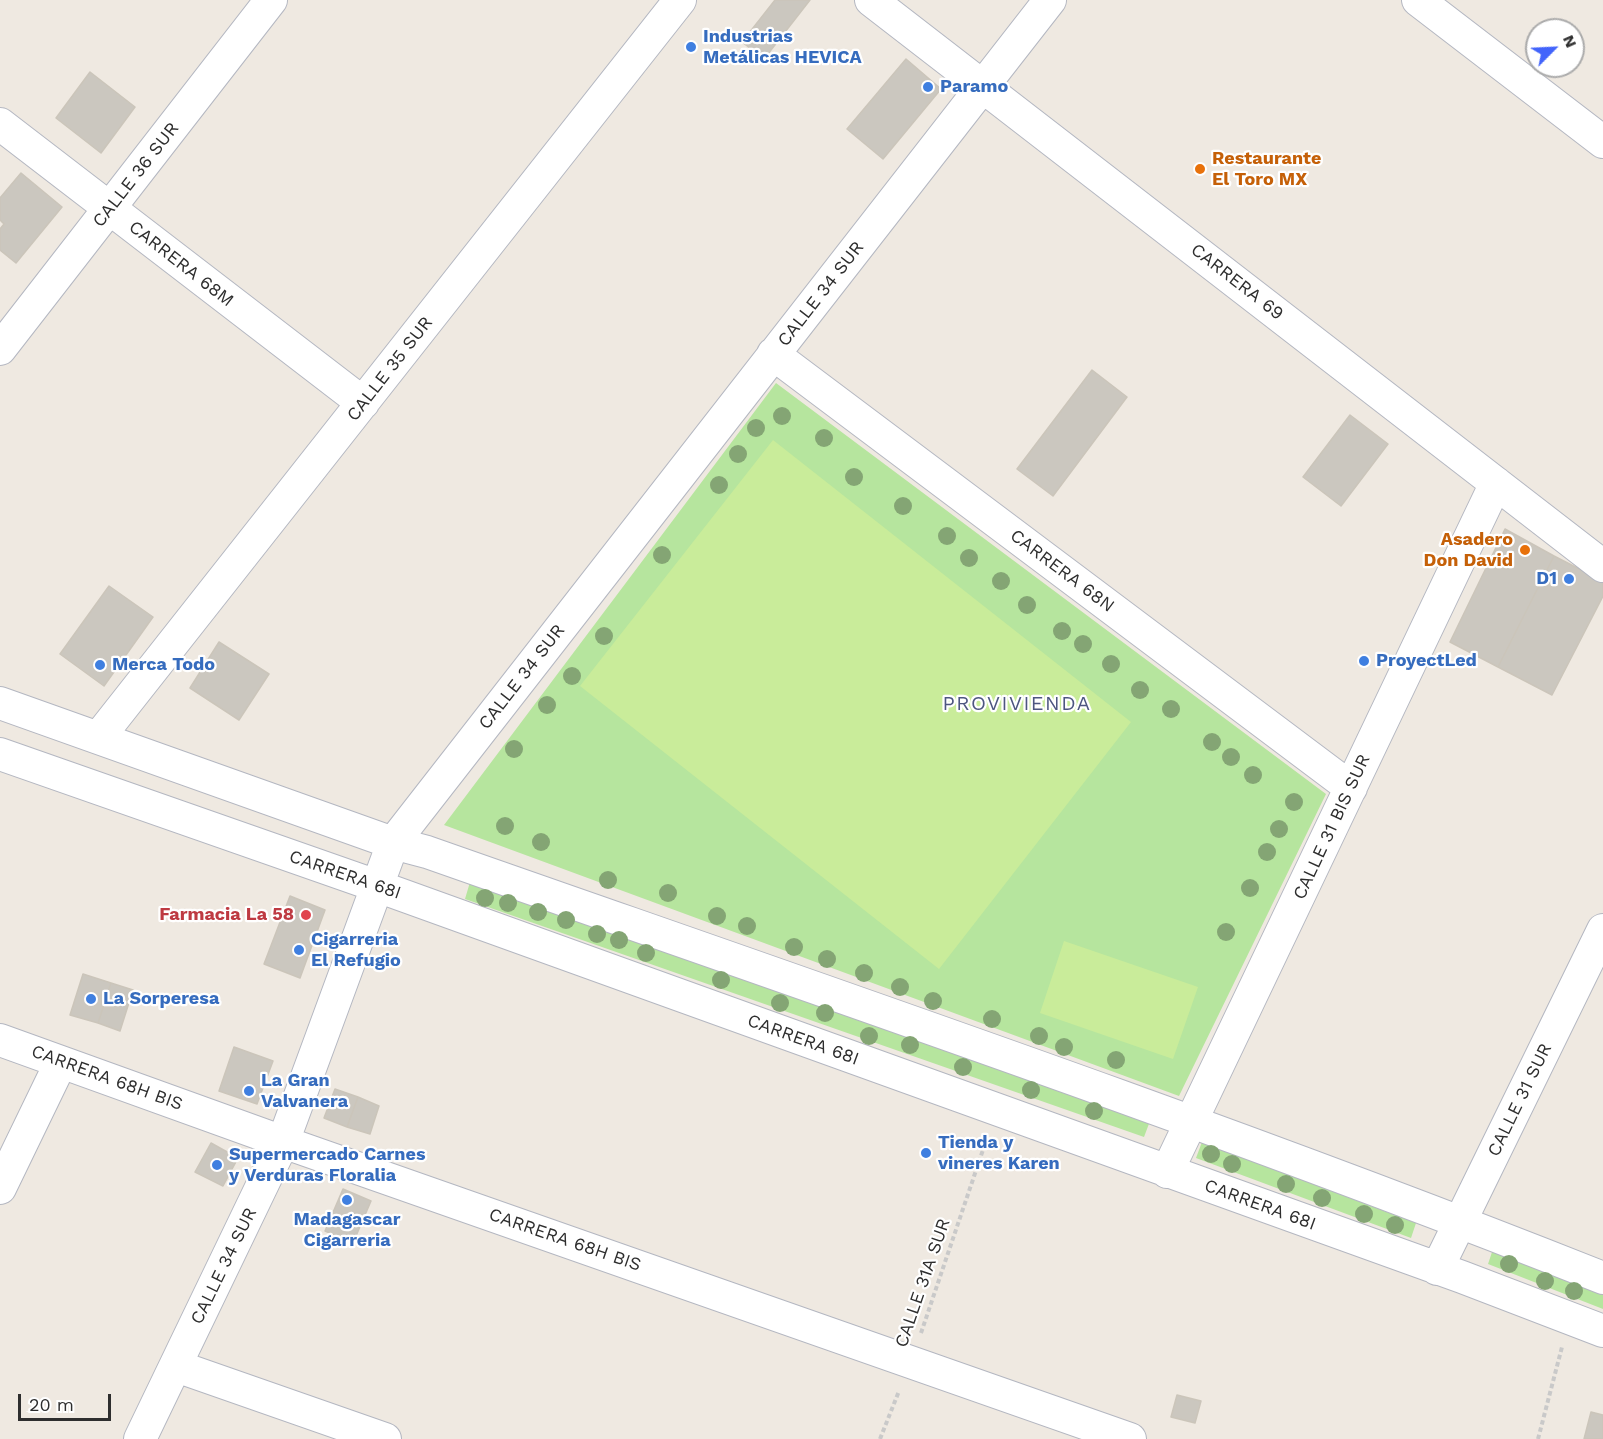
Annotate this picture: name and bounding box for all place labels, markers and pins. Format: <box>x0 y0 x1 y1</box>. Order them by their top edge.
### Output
place label: Industrias Metálicas HEVICA <box>703 26 862 68</box>
marker: Industrias Metálicas HEVICA <box>684 40 698 54</box>
place label: Paramo <box>940 76 1008 98</box>
marker: Paramo <box>921 80 935 94</box>
place label: Restaurante El Toro MX <box>1212 148 1321 190</box>
marker: Restaurante El Toro MX <box>1193 162 1207 176</box>
place label: Asadero Don David <box>1424 529 1513 572</box>
marker: Asadero Don David <box>1518 543 1532 557</box>
place label: D1 <box>1536 568 1557 590</box>
marker: D1 <box>1562 572 1576 586</box>
place label: ProyectLed <box>1376 650 1477 672</box>
place label: Merca Todo <box>112 654 215 676</box>
marker: ProyectLed <box>1357 654 1371 668</box>
marker: Merca Todo <box>93 658 107 672</box>
place label: Farmacia La 58 <box>159 904 294 926</box>
marker: Farmacia La 58 <box>299 908 313 922</box>
place label: Cigarreria El Refugio <box>311 929 401 972</box>
marker: Cigarreria El Refugio <box>292 943 306 957</box>
place label: La Sorperesa <box>103 988 219 1010</box>
marker: La Sorperesa <box>84 992 98 1006</box>
place label: La Gran Valvanera <box>261 1070 348 1112</box>
marker: La Gran Valvanera <box>242 1084 256 1098</box>
place label: Tienda y vineres Karen <box>938 1132 1060 1174</box>
place label: Supermercado Carnes y Verduras Floralia <box>229 1144 426 1186</box>
marker: Tienda y vineres Karen <box>919 1146 933 1160</box>
marker: Supermercado Carnes y Verduras Floralia <box>210 1158 224 1172</box>
marker: Madagascar Cigarreria <box>340 1193 354 1207</box>
place label: Madagascar Cigarreria <box>294 1209 400 1252</box>

